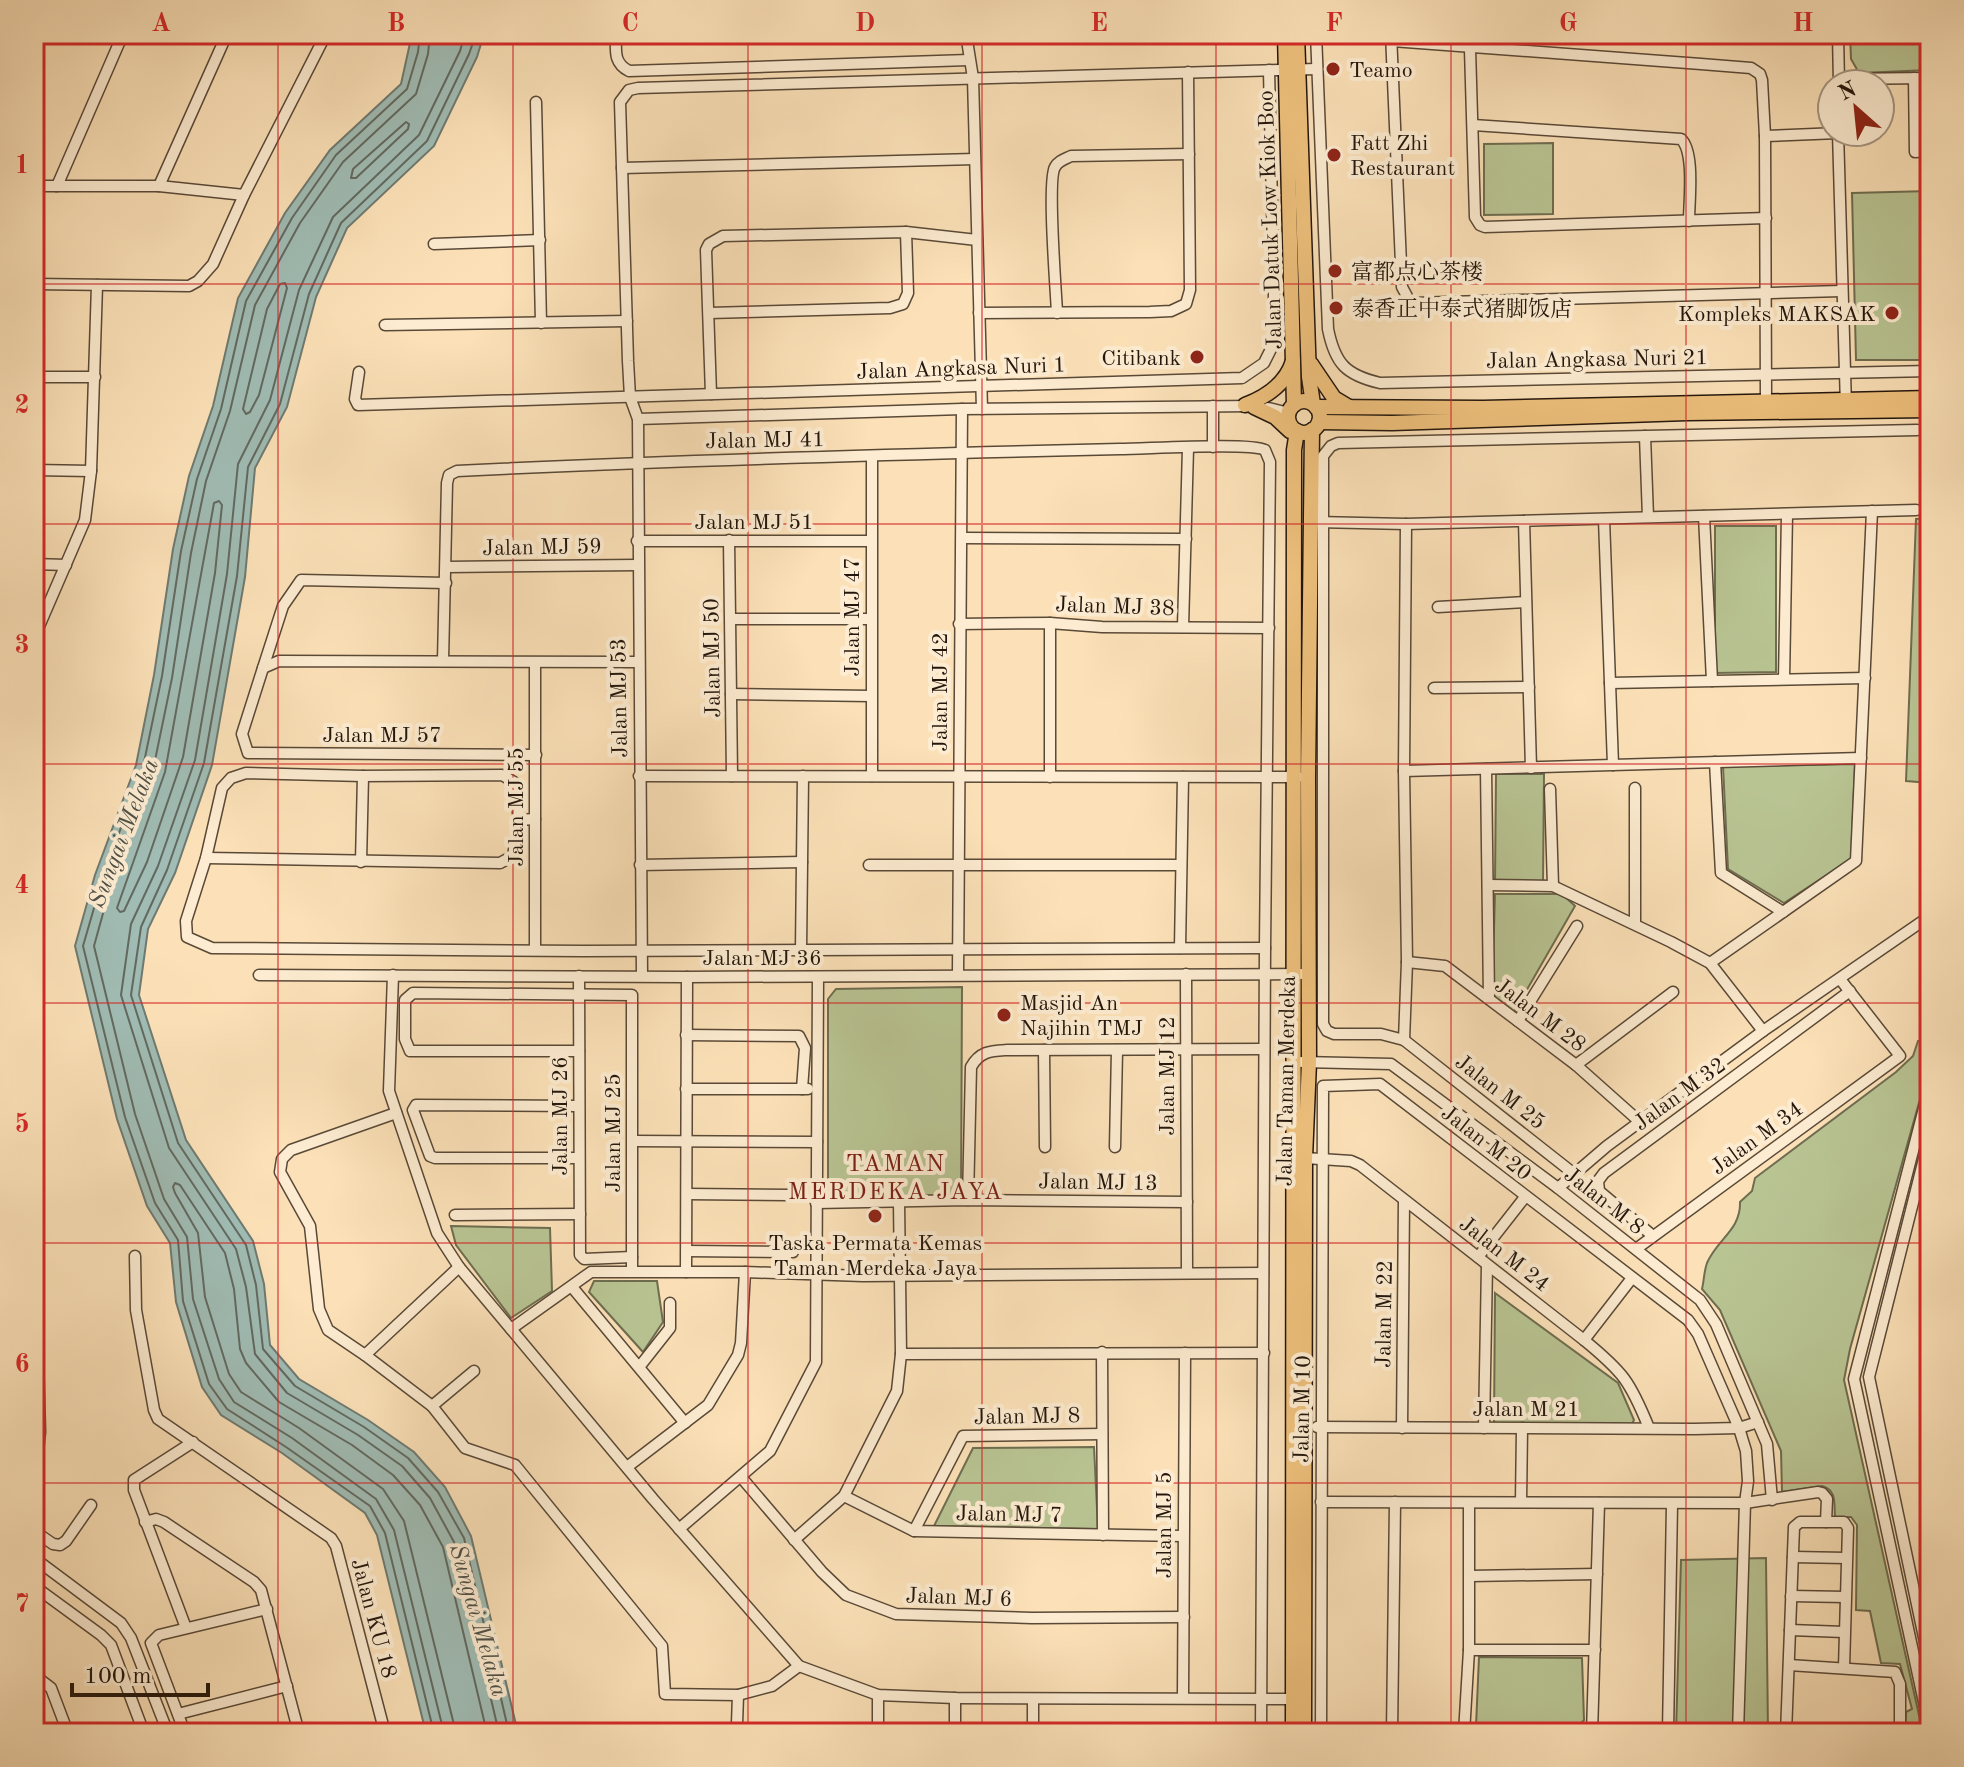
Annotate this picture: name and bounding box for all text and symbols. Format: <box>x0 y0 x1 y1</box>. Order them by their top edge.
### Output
text: A <box>151 11 171 37</box>
text: B <box>387 11 405 37</box>
text: C <box>621 11 639 37</box>
text: D <box>855 11 875 37</box>
text: E <box>1090 11 1108 37</box>
text: F <box>1325 11 1343 37</box>
text: G <box>1559 11 1577 37</box>
text: H <box>1792 11 1814 37</box>
marker: Teamo <box>1324 60 1342 78</box>
place label: Teamo <box>1349 60 1413 82</box>
north arrow <box>1816 68 1896 148</box>
text: N <box>1835 78 1860 106</box>
street label: Jalan Datuk Low Kiok Boo <box>1255 90 1287 350</box>
place label: Fatt Zhi Restaurant <box>1350 133 1455 180</box>
marker: Fatt Zhi Restaurant <box>1325 146 1343 164</box>
text: 1 <box>14 153 30 179</box>
place label: 富都点心茶楼 <box>1351 260 1483 284</box>
marker: 富都点心茶楼 <box>1326 262 1344 280</box>
place label: 泰香正中泰式猪脚饭店 <box>1352 297 1572 321</box>
marker: 泰香正中泰式猪脚饭店 <box>1327 299 1345 317</box>
place label: Kompleks MAKSAK <box>1678 304 1876 326</box>
marker: Kompleks MAKSAK <box>1883 304 1901 322</box>
street label: Jalan Angkasa Nuri 21 <box>1486 347 1708 373</box>
place label: Citibank <box>1101 348 1181 370</box>
marker: Citibank <box>1188 348 1206 366</box>
street label: Jalan Angkasa Nuri 1 <box>856 354 1066 384</box>
text: 2 <box>14 393 30 419</box>
street label: Jalan MJ 41 <box>705 429 825 453</box>
street label: Jalan MJ 51 <box>694 512 814 534</box>
street label: Jalan MJ 59 <box>482 536 602 560</box>
street label: Jalan MJ 47 <box>842 557 864 677</box>
street label: Jalan MJ 38 <box>1055 594 1175 620</box>
street label: Jalan MJ 50 <box>701 598 725 718</box>
street label: Jalan MJ 42 <box>930 632 952 752</box>
text: 3 <box>14 633 30 659</box>
street label: Jalan MJ 53 <box>608 638 632 758</box>
street label: Jalan MJ 57 <box>322 725 442 747</box>
street label: Jalan MJ 55 <box>506 747 528 867</box>
water label: Sungai Melaka <box>85 756 164 911</box>
text: 4 <box>14 873 30 899</box>
street label: Jalan MJ 36 <box>702 948 822 970</box>
street label: Jalan M 28 <box>1490 974 1589 1057</box>
street label: Jalan Taman Merdeka <box>1274 975 1300 1187</box>
place label: Masjid An Najihin TMJ <box>1020 993 1143 1040</box>
marker: Masjid An Najihin TMJ <box>995 1006 1013 1024</box>
street label: Jalan MJ 12 <box>1157 1016 1179 1136</box>
street label: Jalan M 25 <box>1451 1051 1549 1134</box>
street label: Jalan M 32 <box>1630 1054 1730 1135</box>
street label: Jalan MJ 26 <box>550 1056 572 1176</box>
street label: Jalan MJ 25 <box>603 1073 625 1193</box>
street label: Jalan M 34 <box>1707 1098 1807 1179</box>
street label: Jalan M 20 <box>1437 1102 1535 1185</box>
text: 5 <box>14 1112 30 1138</box>
district label: TAMAN MERDEKA JAYA <box>788 1153 1004 1205</box>
street label: Jalan M 8 <box>1560 1164 1648 1239</box>
street label: Jalan MJ 13 <box>1038 1171 1158 1195</box>
marker: Taska Permata Kemas Taman Merdeka Jaya <box>866 1207 884 1225</box>
street label: Jalan M 24 <box>1455 1213 1553 1296</box>
place label: Taska Permata Kemas Taman Merdeka Jaya <box>768 1233 982 1280</box>
street label: Jalan M 22 <box>1373 1260 1397 1368</box>
text: 6 <box>14 1352 30 1378</box>
street label: Jalan M 10 <box>1291 1355 1315 1463</box>
street label: Jalan M 21 <box>1472 1399 1580 1421</box>
street label: Jalan MJ 8 <box>973 1405 1081 1429</box>
street label: Jalan MJ 5 <box>1154 1472 1176 1578</box>
street label: Jalan MJ 7 <box>955 1503 1063 1527</box>
water label: Sungai Melaka <box>444 1542 510 1700</box>
street label: Jalan KU 18 <box>347 1556 400 1681</box>
street label: Jalan MJ 6 <box>905 1585 1013 1611</box>
text: 7 <box>14 1592 30 1618</box>
scale bar <box>72 1647 208 1697</box>
text: 100 m <box>84 1665 152 1689</box>

